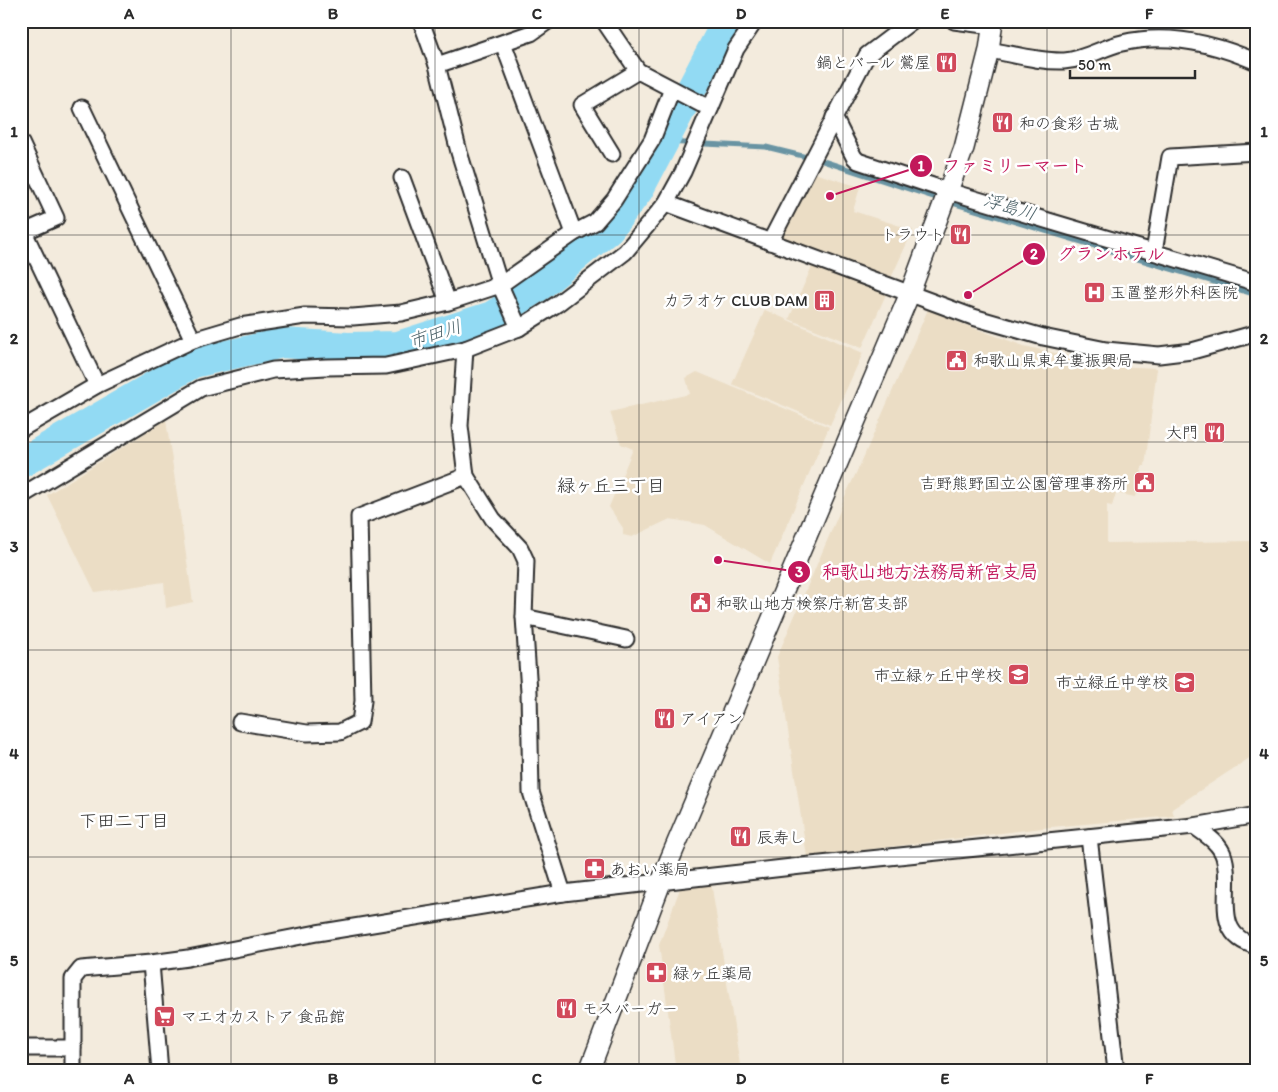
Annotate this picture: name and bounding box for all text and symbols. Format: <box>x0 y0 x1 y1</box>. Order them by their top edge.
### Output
text: A <box>123 4 135 23</box>
text: B <box>328 4 339 23</box>
text: C <box>532 4 543 23</box>
text: D <box>736 4 747 23</box>
text: E <box>941 4 950 23</box>
text: F <box>1145 4 1154 23</box>
scale bar <box>1070 48 1196 80</box>
restaurant icon: 鍋とバール 鶯屋 <box>935 50 959 74</box>
place label: 鍋とバール 鶯屋 <box>816 53 931 72</box>
text: 50 m <box>1078 56 1111 74</box>
restaurant icon: 和の食彩 古城 <box>991 111 1015 135</box>
place label: 和の食彩 古城 <box>1019 114 1119 133</box>
text: 1 <box>10 122 18 141</box>
text: 1 <box>1260 122 1268 141</box>
callout: ファミリーマート <box>908 149 1097 182</box>
text: ファミリーマート <box>943 155 1087 177</box>
text: 1 <box>918 157 925 175</box>
water label: 浮島川 <box>981 189 1039 225</box>
restaurant icon: トラウト <box>949 222 973 246</box>
place label: トラウト <box>881 225 945 244</box>
callout: グランホテル <box>1022 237 1175 270</box>
text: グランホテル <box>1058 243 1164 265</box>
text: 2 <box>1030 245 1038 263</box>
hospital icon: 玉置整形外科医院 <box>1082 280 1106 304</box>
place label: 玉置整形外科医院 <box>1110 283 1238 302</box>
building icon: カラオケ CLUB DAM <box>812 288 836 312</box>
place label: カラオケ CLUB DAM <box>664 291 808 310</box>
water label: 市田川 <box>406 315 464 353</box>
text: 2 <box>10 329 19 348</box>
text: 2 <box>1260 329 1269 348</box>
public building icon: 和歌山県東牟婁振興局 <box>945 348 969 372</box>
place label: 和歌山県東牟婁振興局 <box>973 351 1133 370</box>
restaurant icon: 大門 <box>1202 420 1226 444</box>
place label: 大門 <box>1166 423 1198 442</box>
public building icon: 吉野熊野国立公園管理事務所 <box>1132 471 1156 495</box>
place label: 吉野熊野国立公園管理事務所 <box>920 474 1128 493</box>
district label: 緑ヶ丘三丁目 <box>557 475 665 497</box>
text: 3 <box>10 537 19 556</box>
text: 3 <box>1260 537 1269 556</box>
callout: 和歌山地方法務局新宮支局 <box>787 556 1048 589</box>
text: 和歌山地方法務局新宮支局 <box>822 561 1038 583</box>
text: 3 <box>795 563 803 581</box>
public building icon: 和歌山地方検察庁新宮支部 <box>688 591 712 615</box>
place label: 和歌山地方検察庁新宮支部 <box>716 594 908 613</box>
school or university icon: 市立緑ヶ丘中学校 <box>1006 663 1030 687</box>
place label: 市立緑ヶ丘中学校 <box>874 666 1002 685</box>
school or university icon: 市立緑丘中学校 <box>1172 670 1196 694</box>
place label: 市立緑丘中学校 <box>1056 673 1168 692</box>
restaurant icon: アイアン <box>652 706 676 730</box>
place label: アイアン <box>680 709 743 728</box>
text: 4 <box>9 744 19 763</box>
text: 4 <box>1259 744 1269 763</box>
district label: 下田二丁目 <box>79 810 169 832</box>
restaurant icon: 辰寿し <box>729 825 753 849</box>
place label: 辰寿し <box>757 828 805 847</box>
pharmacy icon: あおい薬局 <box>582 857 606 881</box>
place label: あおい薬局 <box>610 860 690 879</box>
text: 5 <box>10 951 19 970</box>
text: 5 <box>1260 951 1269 970</box>
pharmacy icon: 緑ヶ丘薬局 <box>645 961 669 985</box>
place label: 緑ヶ丘薬局 <box>673 964 753 983</box>
restaurant icon: モスバーガー <box>554 996 578 1020</box>
place label: モスバーガー <box>582 999 678 1018</box>
supermarket icon: マエオカストア 食品館 <box>153 1004 177 1028</box>
place label: マエオカストア 食品館 <box>181 1007 345 1026</box>
text: A <box>123 1069 135 1088</box>
text: B <box>328 1069 339 1088</box>
text: C <box>532 1069 543 1088</box>
text: D <box>736 1069 747 1088</box>
text: E <box>941 1069 950 1088</box>
text: F <box>1145 1069 1154 1088</box>

